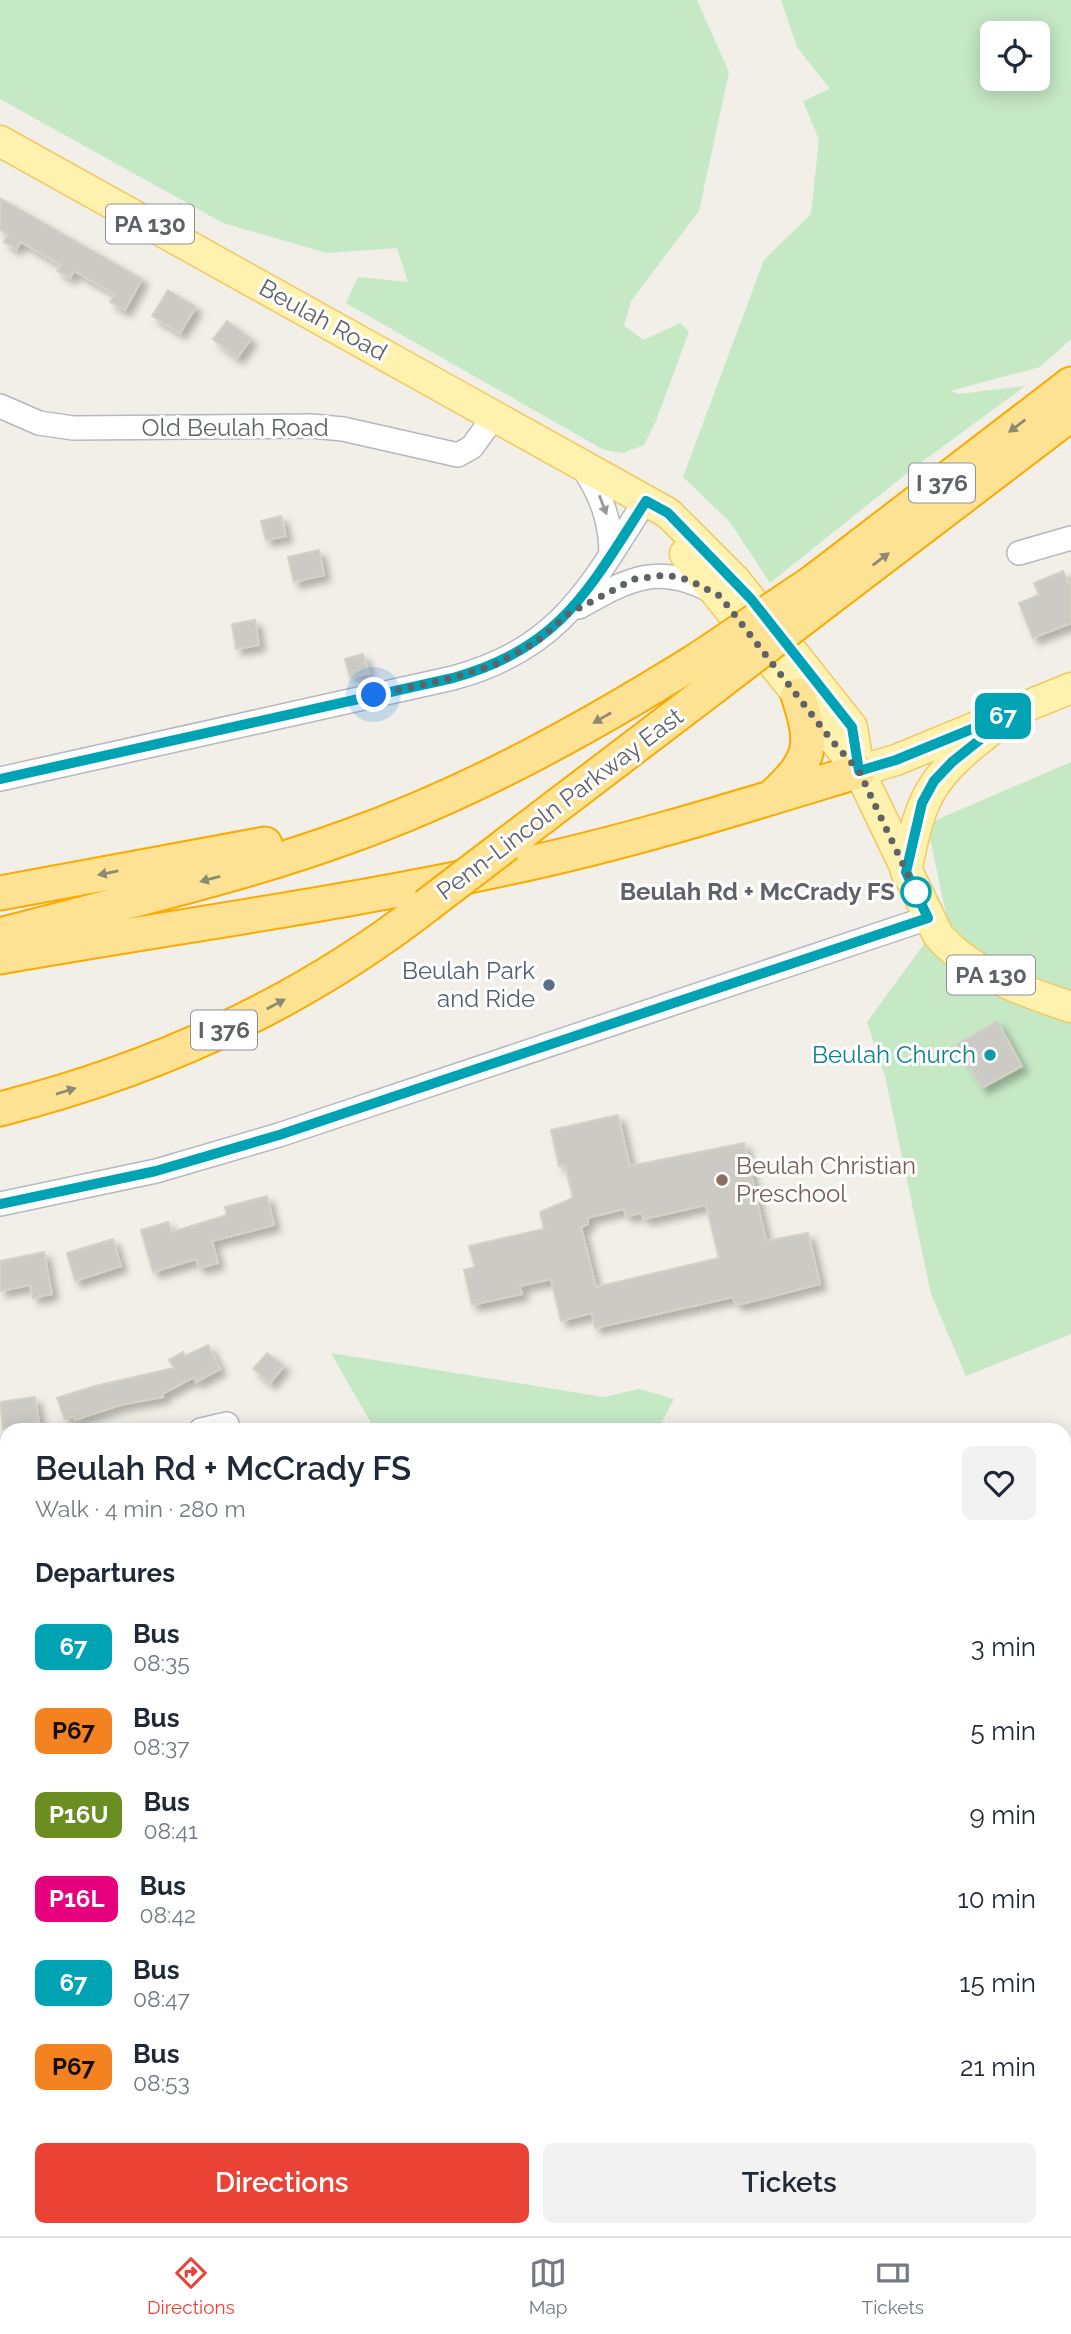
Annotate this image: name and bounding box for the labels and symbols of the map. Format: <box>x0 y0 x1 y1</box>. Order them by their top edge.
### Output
road number: PA 130 <box>106 204 194 244</box>
street label: Beulah Road <box>254 273 392 367</box>
street label: Old Beulah Road <box>141 413 329 442</box>
one-way arrow <box>1008 418 1026 432</box>
road number: I 376 <box>909 463 975 503</box>
one-way arrow <box>598 495 609 516</box>
one-way arrow <box>872 552 890 566</box>
your location <box>356 677 391 712</box>
line badge: 67 <box>972 693 1034 739</box>
street label: Penn-Lincoln Parkway East <box>431 702 689 906</box>
one-way arrow <box>593 712 612 724</box>
one-way arrow <box>97 868 119 879</box>
one-way arrow <box>199 874 221 885</box>
place label: Beulah Rd + McCrady FS <box>620 877 895 906</box>
marker: Beulah Rd + McCrady FS <box>901 877 931 907</box>
place label: Beulah Park and Ride <box>402 956 535 1013</box>
road number: PA 130 <box>947 956 1035 994</box>
marker: Beulah Park and Ride <box>541 977 557 993</box>
one-way arrow <box>266 998 286 1010</box>
road number: I 376 <box>191 1010 257 1050</box>
place label: Beulah Church <box>812 1040 976 1069</box>
marker: Beulah Church <box>982 1047 998 1063</box>
one-way arrow <box>56 1085 77 1095</box>
place label: Beulah Christian Preschool <box>736 1151 916 1208</box>
marker: Beulah Christian Preschool <box>714 1172 730 1188</box>

